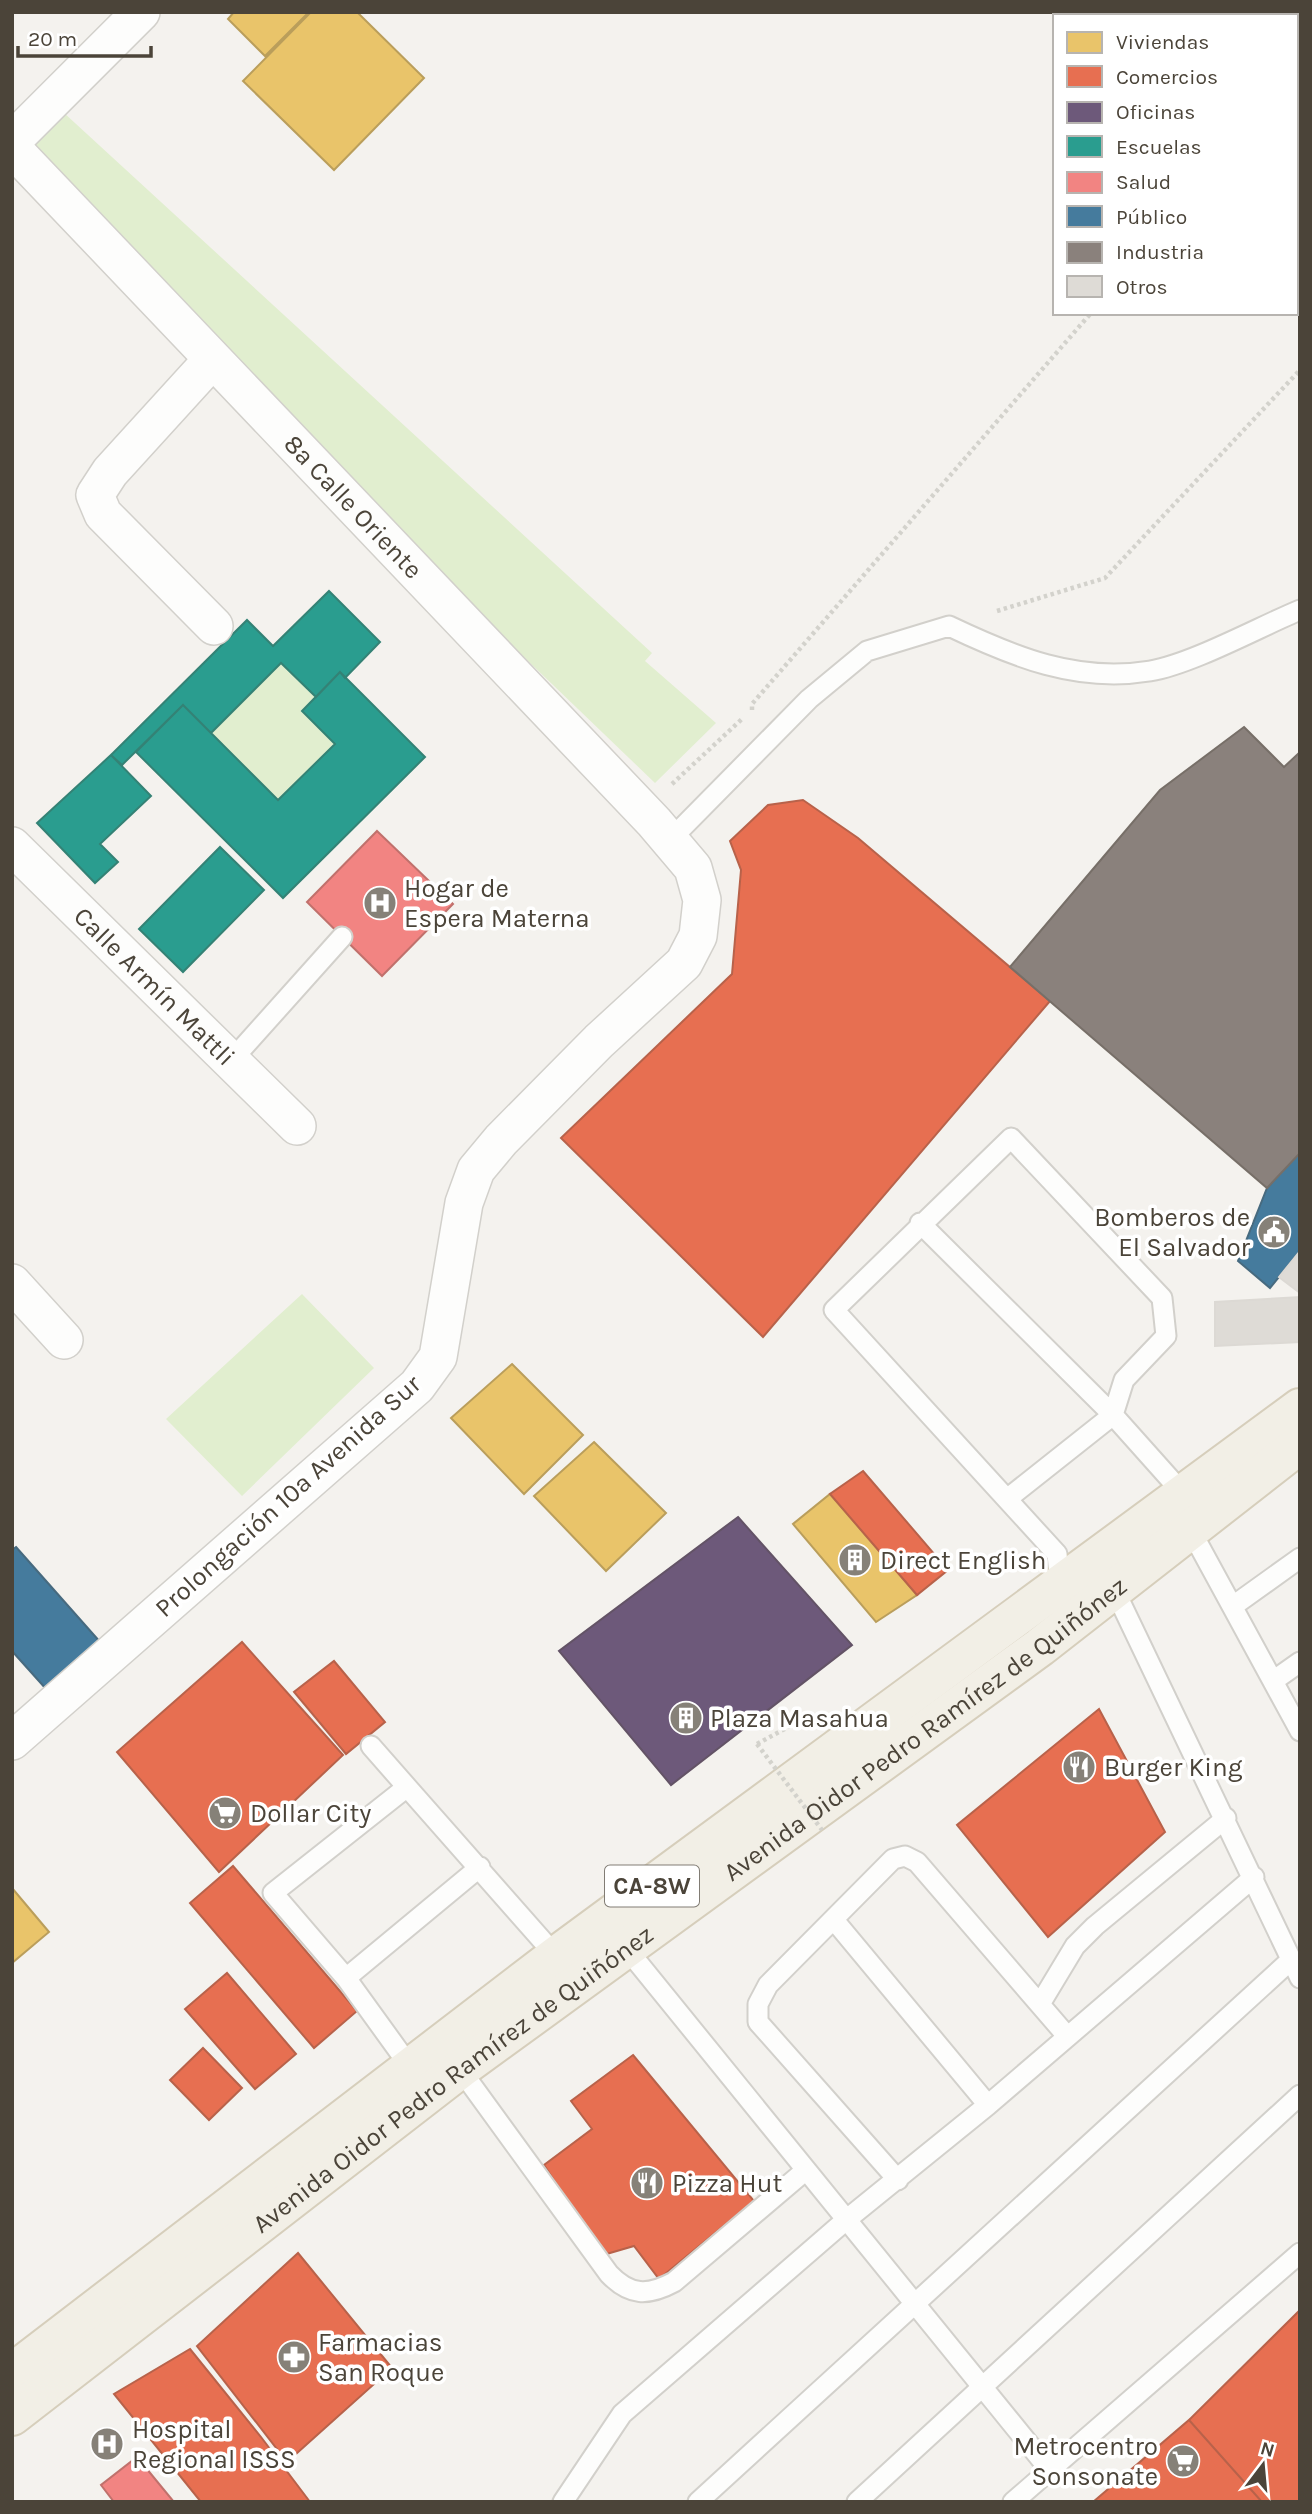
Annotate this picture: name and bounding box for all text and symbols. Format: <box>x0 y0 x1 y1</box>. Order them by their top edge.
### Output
scale bar <box>18 14 150 58</box>
legend <box>1053 14 1298 315</box>
text: 20 m <box>28 27 77 51</box>
text: Viviendas <box>1116 30 1209 54</box>
text: Comercios <box>1116 65 1218 89</box>
text: Oficinas <box>1116 100 1195 124</box>
text: Escuelas <box>1116 135 1202 159</box>
text: Salud <box>1116 170 1171 194</box>
text: Público <box>1116 205 1187 229</box>
text: Industria <box>1116 240 1204 264</box>
text: Otros <box>1116 275 1168 299</box>
street label: 8a Calle Oriente <box>278 428 429 585</box>
place label: Hogar de Espera Materna <box>404 873 590 934</box>
hospital icon: Hogar de Espera Materna <box>361 884 399 922</box>
street label: Calle Armín Mattli <box>68 900 242 1072</box>
place label: Bomberos de El Salvador <box>1094 1202 1251 1263</box>
public building icon: Bomberos de El Salvador <box>1255 1213 1293 1251</box>
street label: Prolongación 10a Avenida Sur <box>149 1368 428 1624</box>
building icon: Direct English <box>836 1541 874 1579</box>
place label: Direct English <box>880 1545 1046 1576</box>
street label: Avenida Oidor Pedro Ramírez de Quiñónez <box>717 1570 1133 1888</box>
building icon: Plaza Masahua <box>667 1699 705 1737</box>
place label: Plaza Masahua <box>710 1703 889 1734</box>
restaurant icon: Burger King <box>1060 1748 1098 1786</box>
place label: Burger King <box>1104 1752 1243 1783</box>
supermarket icon: Dollar City <box>206 1794 244 1832</box>
place label: Dollar City <box>250 1798 371 1829</box>
road number: CA-8W <box>605 1866 699 1907</box>
street label: Avenida Oidor Pedro Ramírez de Quiñónez <box>246 1918 659 2239</box>
restaurant icon: Pizza Hut <box>628 2164 666 2202</box>
place label: Pizza Hut <box>672 2168 782 2199</box>
place label: Farmacias San Roque <box>318 2327 444 2388</box>
pharmacy icon: Farmacias San Roque <box>275 2338 313 2376</box>
place label: Hospital Regional ISSS <box>132 2414 296 2475</box>
hospital icon: Hospital Regional ISSS <box>88 2425 126 2463</box>
north arrow <box>1228 2430 1298 2500</box>
place label: Metrocentro Sonsonate <box>1013 2431 1158 2492</box>
text: N <box>1258 2437 1277 2462</box>
supermarket icon: Metrocentro Sonsonate <box>1164 2442 1202 2480</box>

